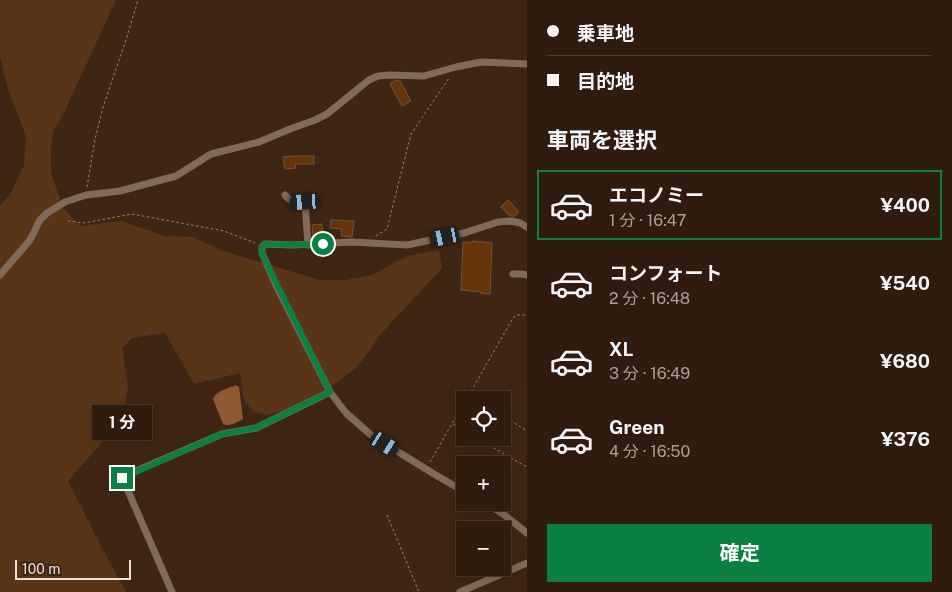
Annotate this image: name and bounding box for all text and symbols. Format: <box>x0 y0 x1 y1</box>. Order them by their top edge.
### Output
text: 乗車地 <box>577 22 634 44</box>
text: 目的地 <box>577 70 634 92</box>
text: 車両を選択 <box>547 127 657 153</box>
icon: car <box>549 183 594 228</box>
text: エコノミー <box>609 184 704 206</box>
car <box>289 194 320 210</box>
text: ¥400 <box>881 194 930 216</box>
text: 1 分 · 16:47 <box>609 211 686 230</box>
car <box>428 227 461 247</box>
route start <box>312 233 334 255</box>
icon: car <box>549 261 594 306</box>
text: コンフォート <box>609 262 722 284</box>
text: ¥540 <box>880 272 930 294</box>
text: 2 分 · 16:48 <box>609 289 690 308</box>
text: XL <box>609 338 634 360</box>
icon: car <box>549 339 594 384</box>
text: ¥680 <box>880 350 930 372</box>
text: 3 分 · 16:49 <box>609 364 690 383</box>
map controls <box>456 391 511 576</box>
button: locate <box>456 391 511 446</box>
callout: 1 分 <box>92 406 152 440</box>
text: 1 分 <box>109 413 135 432</box>
text: Green <box>609 416 664 438</box>
icon: car <box>549 417 594 462</box>
text: ¥376 <box>881 428 930 450</box>
car <box>368 430 401 458</box>
text: 4 分 · 16:50 <box>609 442 690 461</box>
button: + <box>456 456 511 511</box>
route end <box>111 467 133 489</box>
button: − <box>456 521 511 576</box>
button: 確定 <box>547 524 932 582</box>
scale bar <box>15 557 131 580</box>
text: 100 m <box>22 561 60 577</box>

